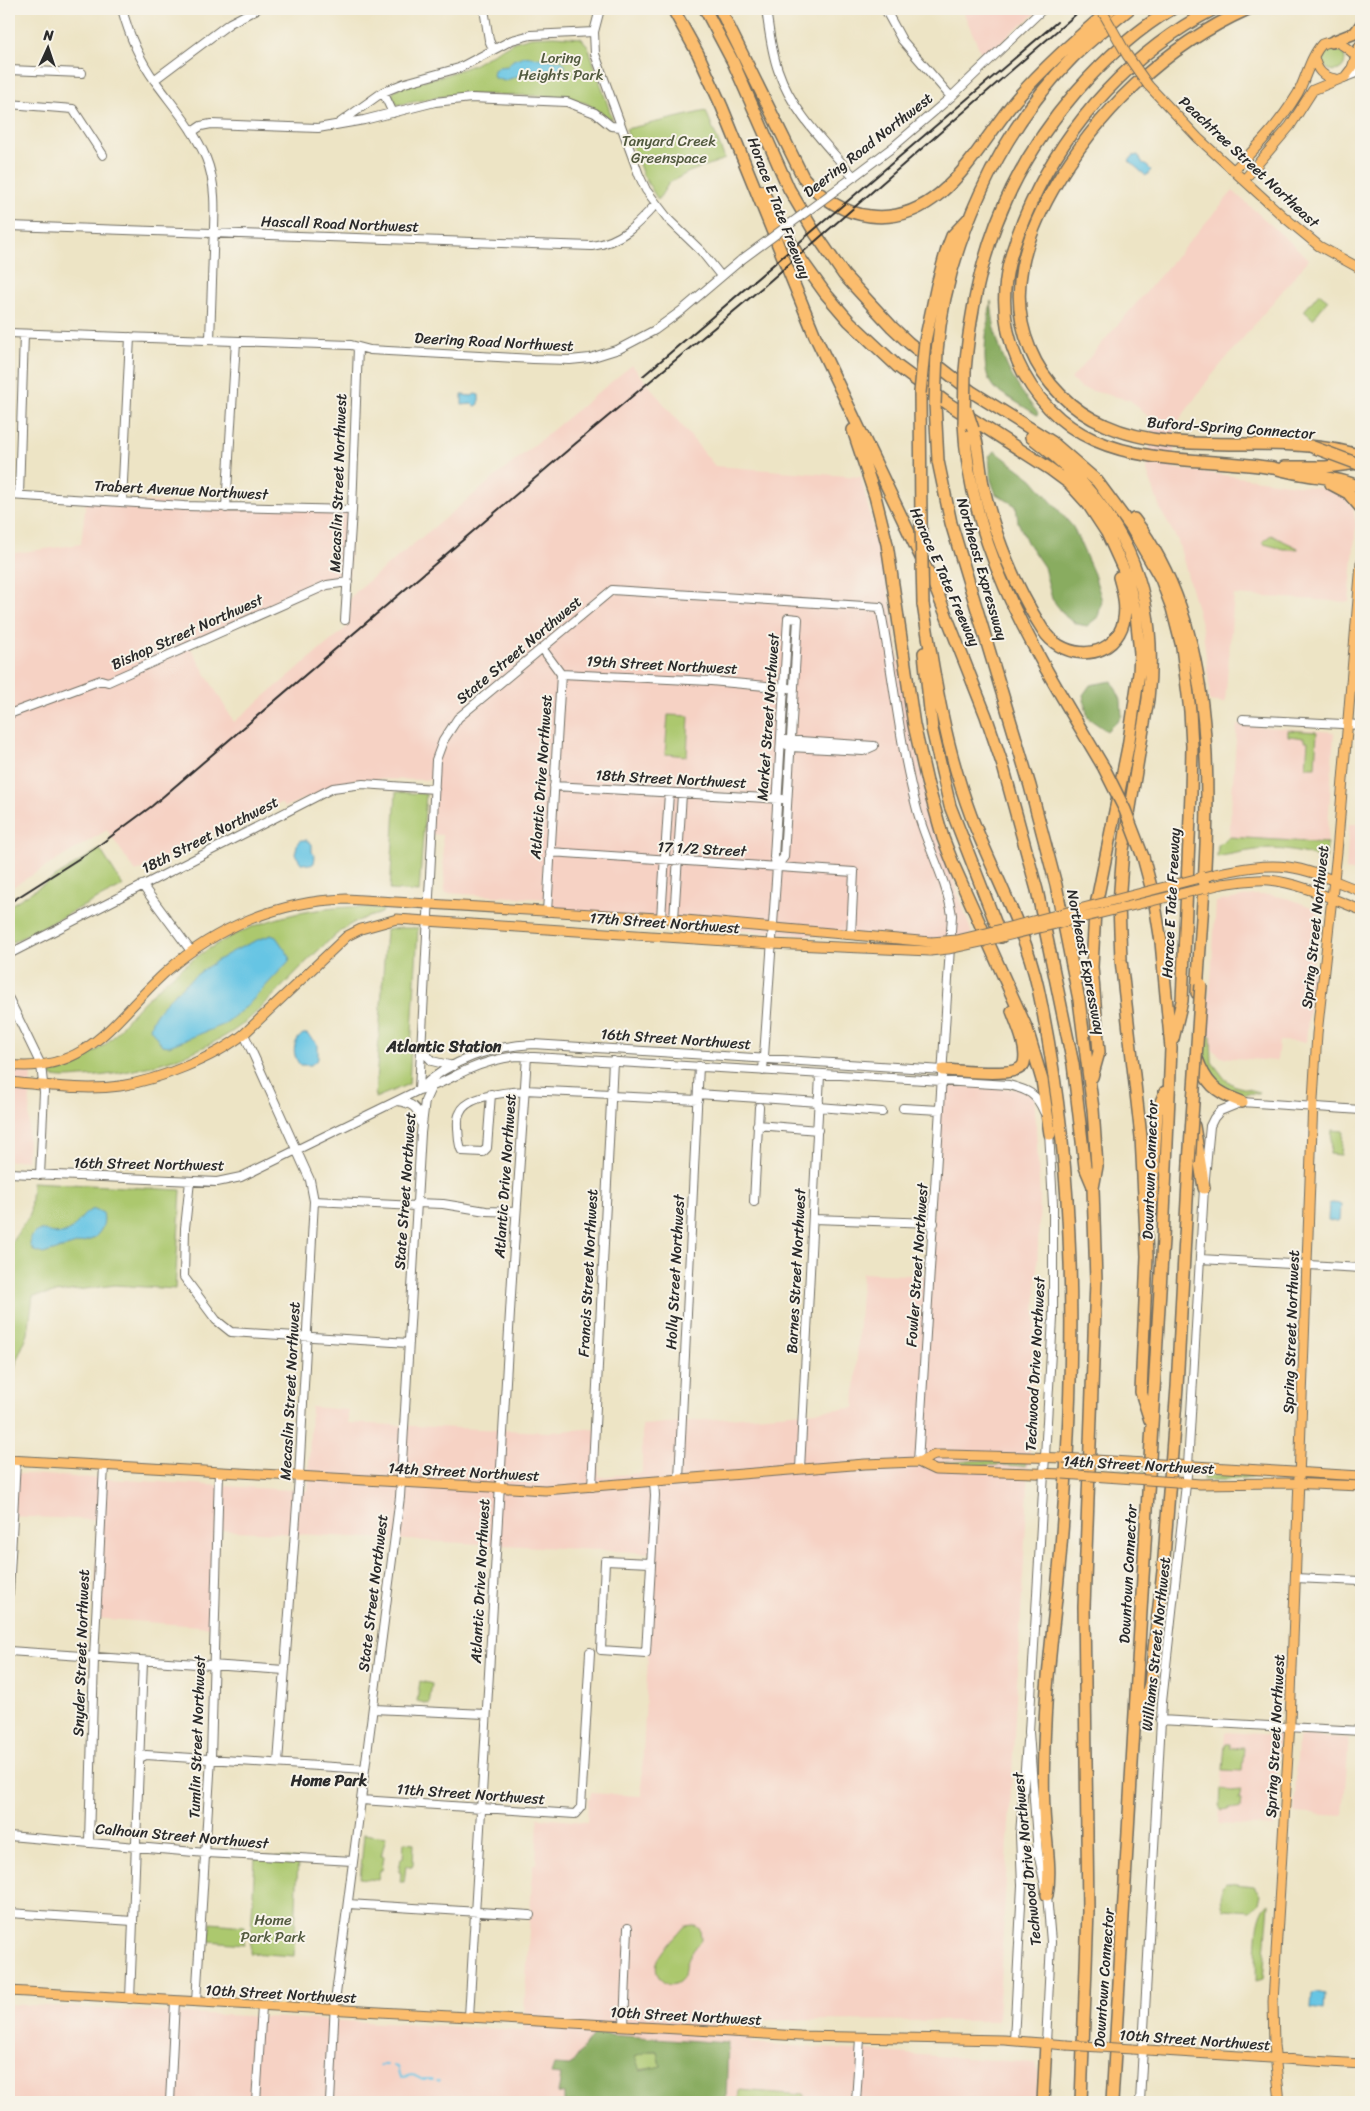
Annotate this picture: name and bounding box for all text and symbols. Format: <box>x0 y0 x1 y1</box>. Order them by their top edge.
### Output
north arrow <box>22 22 72 72</box>
text: N <box>42 23 54 48</box>
park label: Loring Heights Park <box>518 45 604 88</box>
street label: Deering Road Northwest <box>797 86 939 204</box>
street label: Peachtree Street Northeast <box>1173 90 1326 235</box>
park label: Tanyard Creek Greenspace <box>622 128 716 171</box>
street label: Horace E Tate Freeway <box>740 133 818 283</box>
street label: Hascall Road Northwest <box>261 208 420 240</box>
street label: Deering Road Northwest <box>414 325 575 359</box>
street label: Mecaslin Street Northwest <box>322 393 354 573</box>
street label: Buford-Spring Connector <box>1146 409 1317 447</box>
street label: Trabert Avenue Northwest <box>93 472 270 508</box>
street label: Northeast Expressway <box>949 494 1015 644</box>
street label: Horace E Tate Freeway <box>903 503 988 651</box>
street label: Bishop Street Northwest <box>107 586 268 677</box>
street label: State Street Northwest <box>450 589 588 711</box>
street label: Market Street Northwest <box>749 632 787 802</box>
street label: 19th Street Northwest <box>586 648 739 682</box>
street label: Atlantic Drive Northwest <box>522 693 560 861</box>
street label: 18th Street Northwest <box>595 762 748 796</box>
street label: 18th Street Northwest <box>137 789 284 881</box>
street label: Horace E Tate Freeway <box>1154 827 1188 979</box>
street label: 17 1/2 Street <box>657 834 748 864</box>
street label: Spring Street Northwest <box>1294 844 1337 1010</box>
street label: Northeast Expressway <box>1059 887 1113 1037</box>
street label: 17th Street Northwest <box>589 905 742 941</box>
street label: 16th Street Northwest <box>600 1021 752 1057</box>
district label: Atlantic Station <box>385 1032 502 1061</box>
street label: Atlantic Drive Northwest <box>486 1092 524 1260</box>
street label: Downtown Connector <box>1135 1099 1165 1240</box>
street label: State Street Northwest <box>387 1111 424 1271</box>
street label: 16th Street Northwest <box>73 1150 225 1178</box>
street label: Fowler Street Northwest <box>898 1181 936 1348</box>
street label: Barnes Street Northwest <box>779 1187 813 1354</box>
street label: Francis Street Northwest <box>571 1188 605 1358</box>
street label: Holly Street Northwest <box>658 1193 692 1350</box>
street label: Spring Street Northwest <box>1275 1249 1307 1414</box>
street label: Techwood Drive Northwest <box>1017 1275 1053 1452</box>
street label: Mecaslin Street Northwest <box>272 1301 308 1481</box>
street label: 14th Street Northwest <box>1063 1448 1216 1482</box>
street label: 14th Street Northwest <box>388 1455 541 1489</box>
street label: Atlantic Drive Northwest <box>463 1498 497 1665</box>
street label: Downtown Connector <box>1111 1503 1145 1644</box>
street label: State Street Northwest <box>350 1512 396 1673</box>
street label: Williams Street Northwest <box>1134 1555 1178 1732</box>
street label: Snyder Street Northwest <box>65 1568 97 1737</box>
street label: Spring Street Northwest <box>1258 1653 1292 1819</box>
street label: Tumlin Street Northwest <box>181 1654 213 1819</box>
district label: Home Park <box>290 1766 368 1795</box>
street label: Techwood Drive Northwest <box>1005 1770 1049 1947</box>
street label: 11th Street Northwest <box>396 1776 546 1812</box>
street label: Calhoun Street Northwest <box>94 1815 271 1857</box>
park label: Home Park Park <box>240 1907 307 1950</box>
street label: Downtown Connector <box>1086 1907 1122 2048</box>
street label: 10th Street Northwest <box>205 1977 358 2011</box>
street label: 10th Street Northwest <box>610 1999 763 2033</box>
street label: 10th Street Northwest <box>1118 2022 1272 2058</box>

